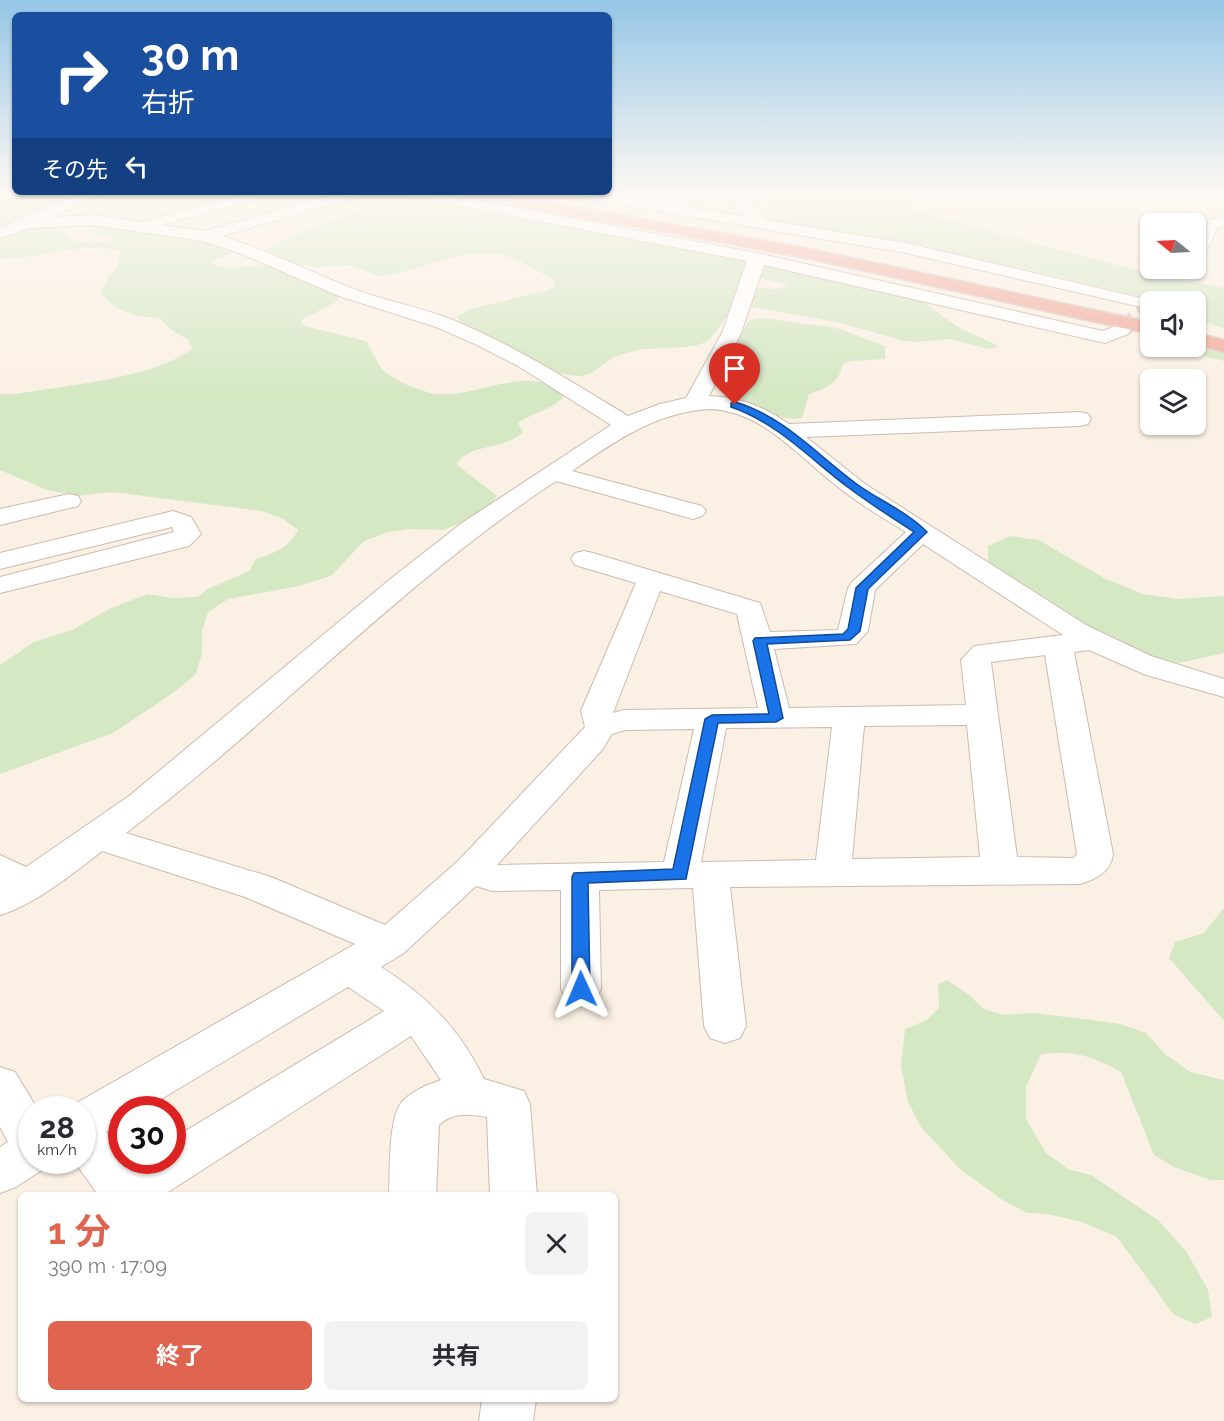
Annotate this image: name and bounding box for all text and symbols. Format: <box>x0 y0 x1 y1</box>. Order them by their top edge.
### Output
text: 30 m <box>141 31 239 80</box>
icon: right <box>42 36 120 114</box>
text: 右折 <box>141 87 195 118</box>
icon: left <box>120 150 153 183</box>
text: その先 <box>42 156 108 182</box>
north arrow <box>1140 213 1206 279</box>
map controls <box>1140 213 1206 435</box>
button: sound <box>1140 291 1206 357</box>
pin <box>709 343 760 405</box>
icon: arrive <box>718 352 751 385</box>
button: layers <box>1140 369 1206 435</box>
position arrow <box>549 957 613 1021</box>
speed limit sign: 30 <box>108 1096 186 1174</box>
text: 28 <box>39 1110 75 1145</box>
text: km/h <box>37 1141 77 1159</box>
text: 1 分 <box>48 1210 110 1252</box>
button: close <box>525 1212 588 1275</box>
text: 390 m · 17:09 <box>48 1254 167 1278</box>
button: 終了 <box>48 1321 312 1390</box>
button: 共有 <box>324 1321 588 1390</box>

